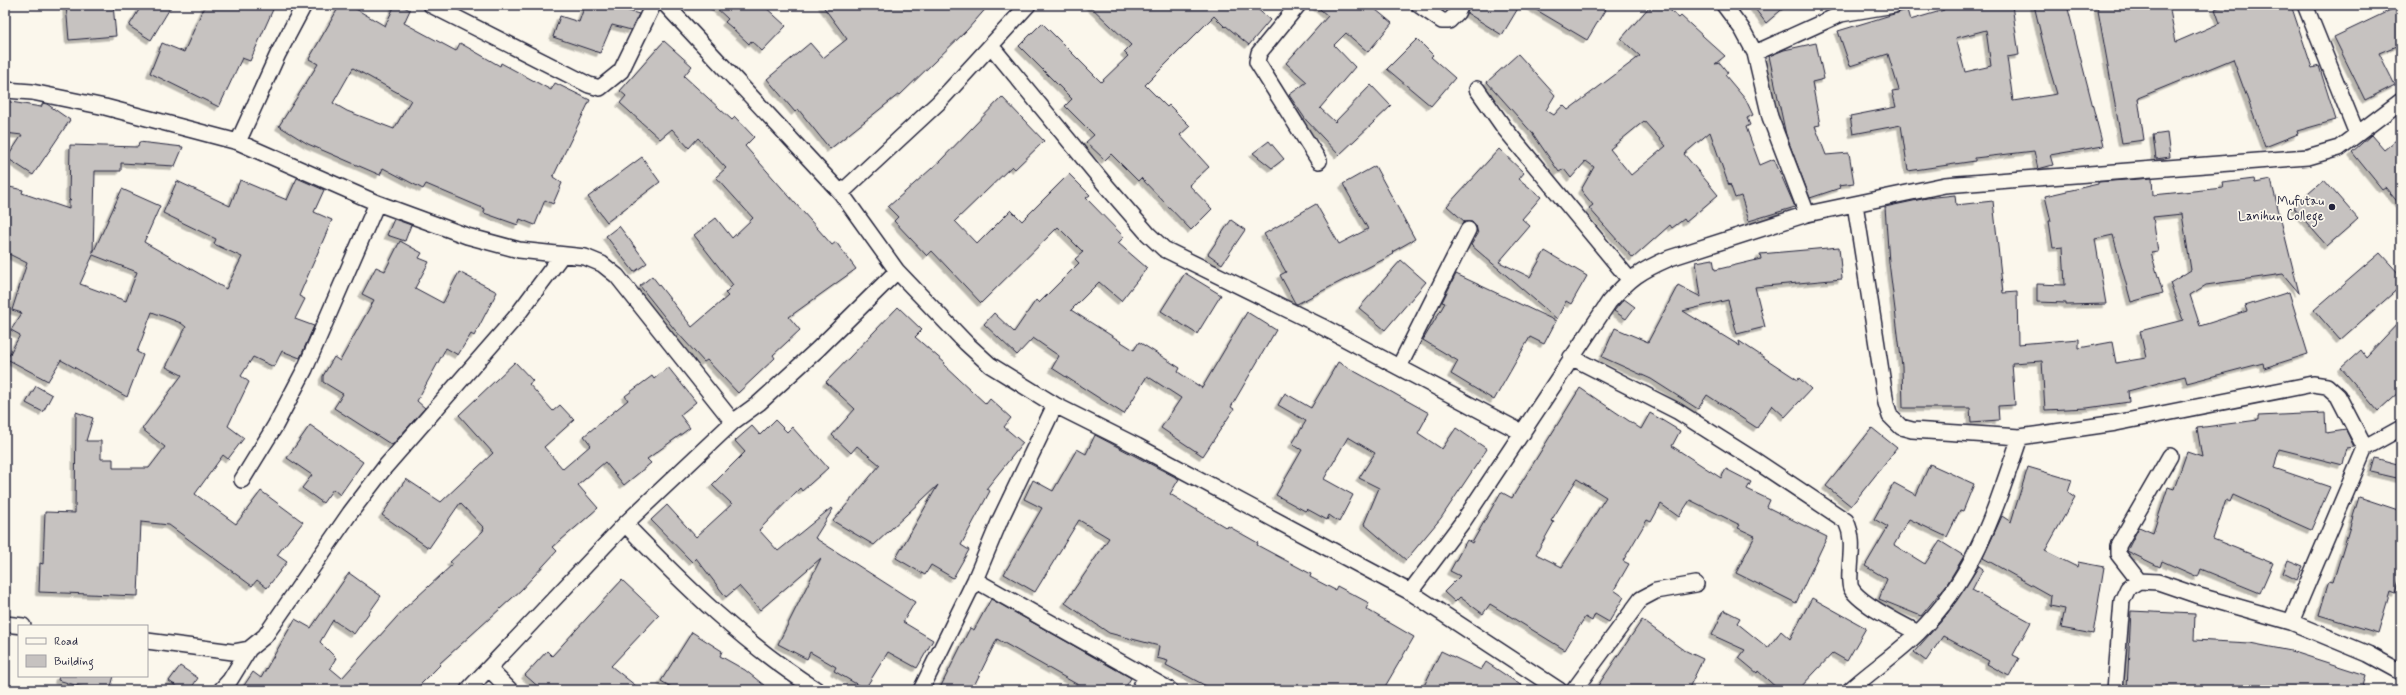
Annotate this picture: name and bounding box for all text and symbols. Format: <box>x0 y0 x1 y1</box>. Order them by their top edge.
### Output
place label: Mufutau Lanihun College <box>2238 193 2324 227</box>
marker: Mufutau Lanihun College <box>2327 202 2337 212</box>
legend <box>18 625 148 677</box>
text: Road <box>54 634 78 650</box>
text: Building <box>54 654 94 671</box>

